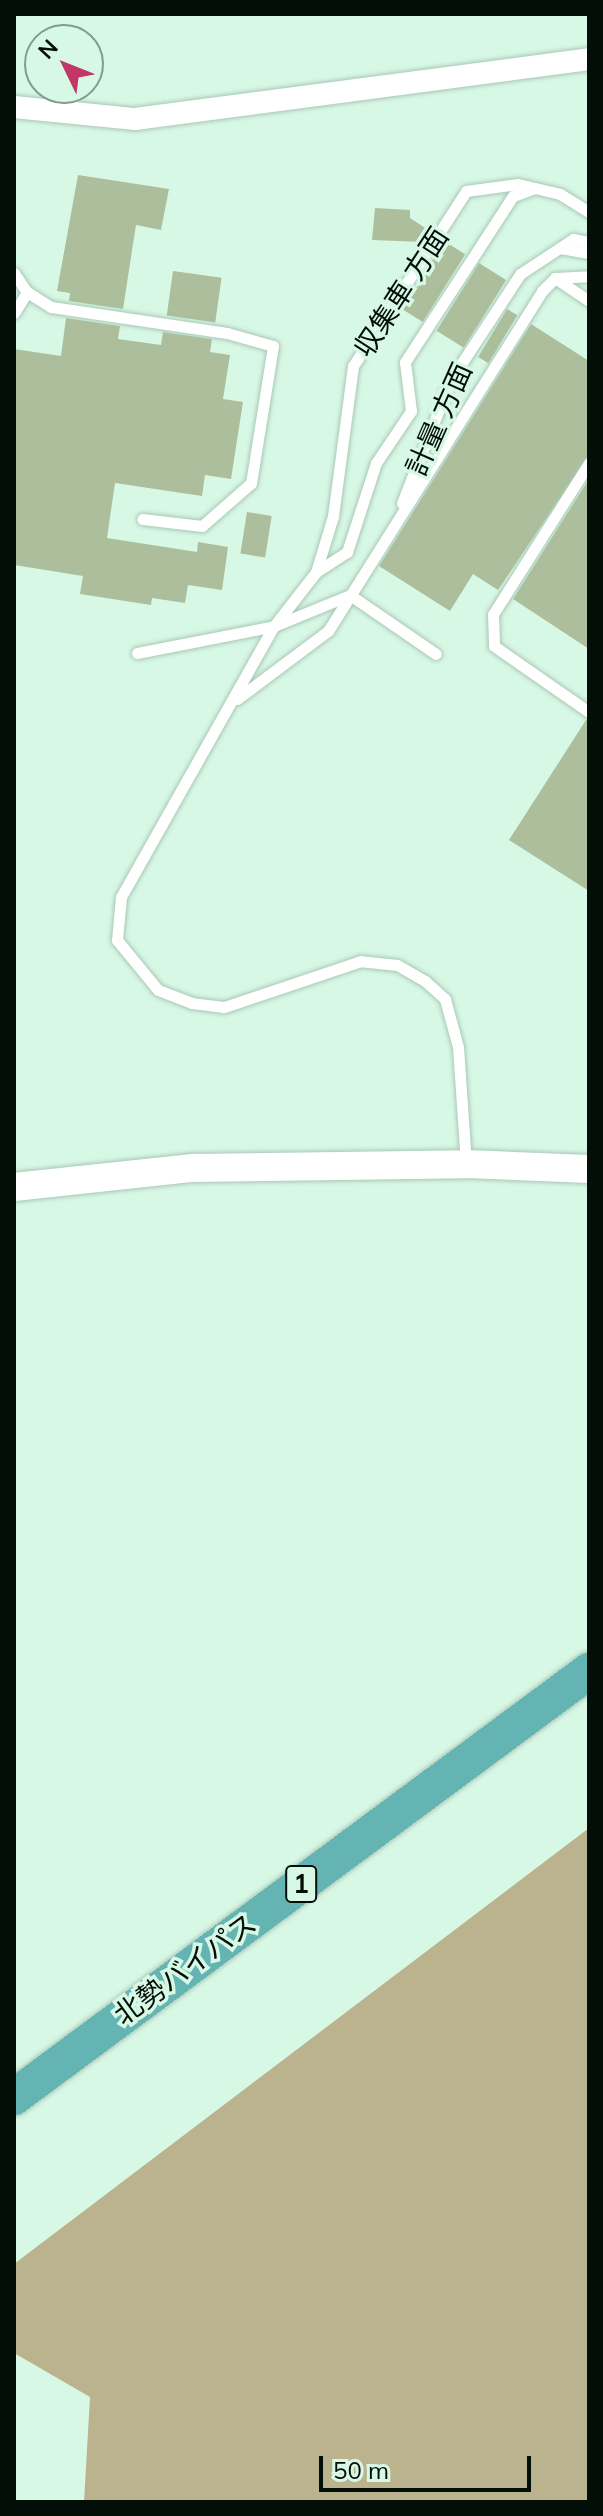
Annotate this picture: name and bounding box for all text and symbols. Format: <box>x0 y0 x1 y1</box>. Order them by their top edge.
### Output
north arrow <box>24 24 104 104</box>
text: N <box>32 33 64 65</box>
street label: 収集車 方面 <box>347 221 455 363</box>
street label: 計量 方面 <box>399 358 479 480</box>
road number: 1 <box>285 1862 317 1906</box>
street label: 北勢バイパス <box>107 1906 263 2032</box>
scale bar <box>323 2440 535 2490</box>
text: 50 m <box>333 2455 389 2485</box>

